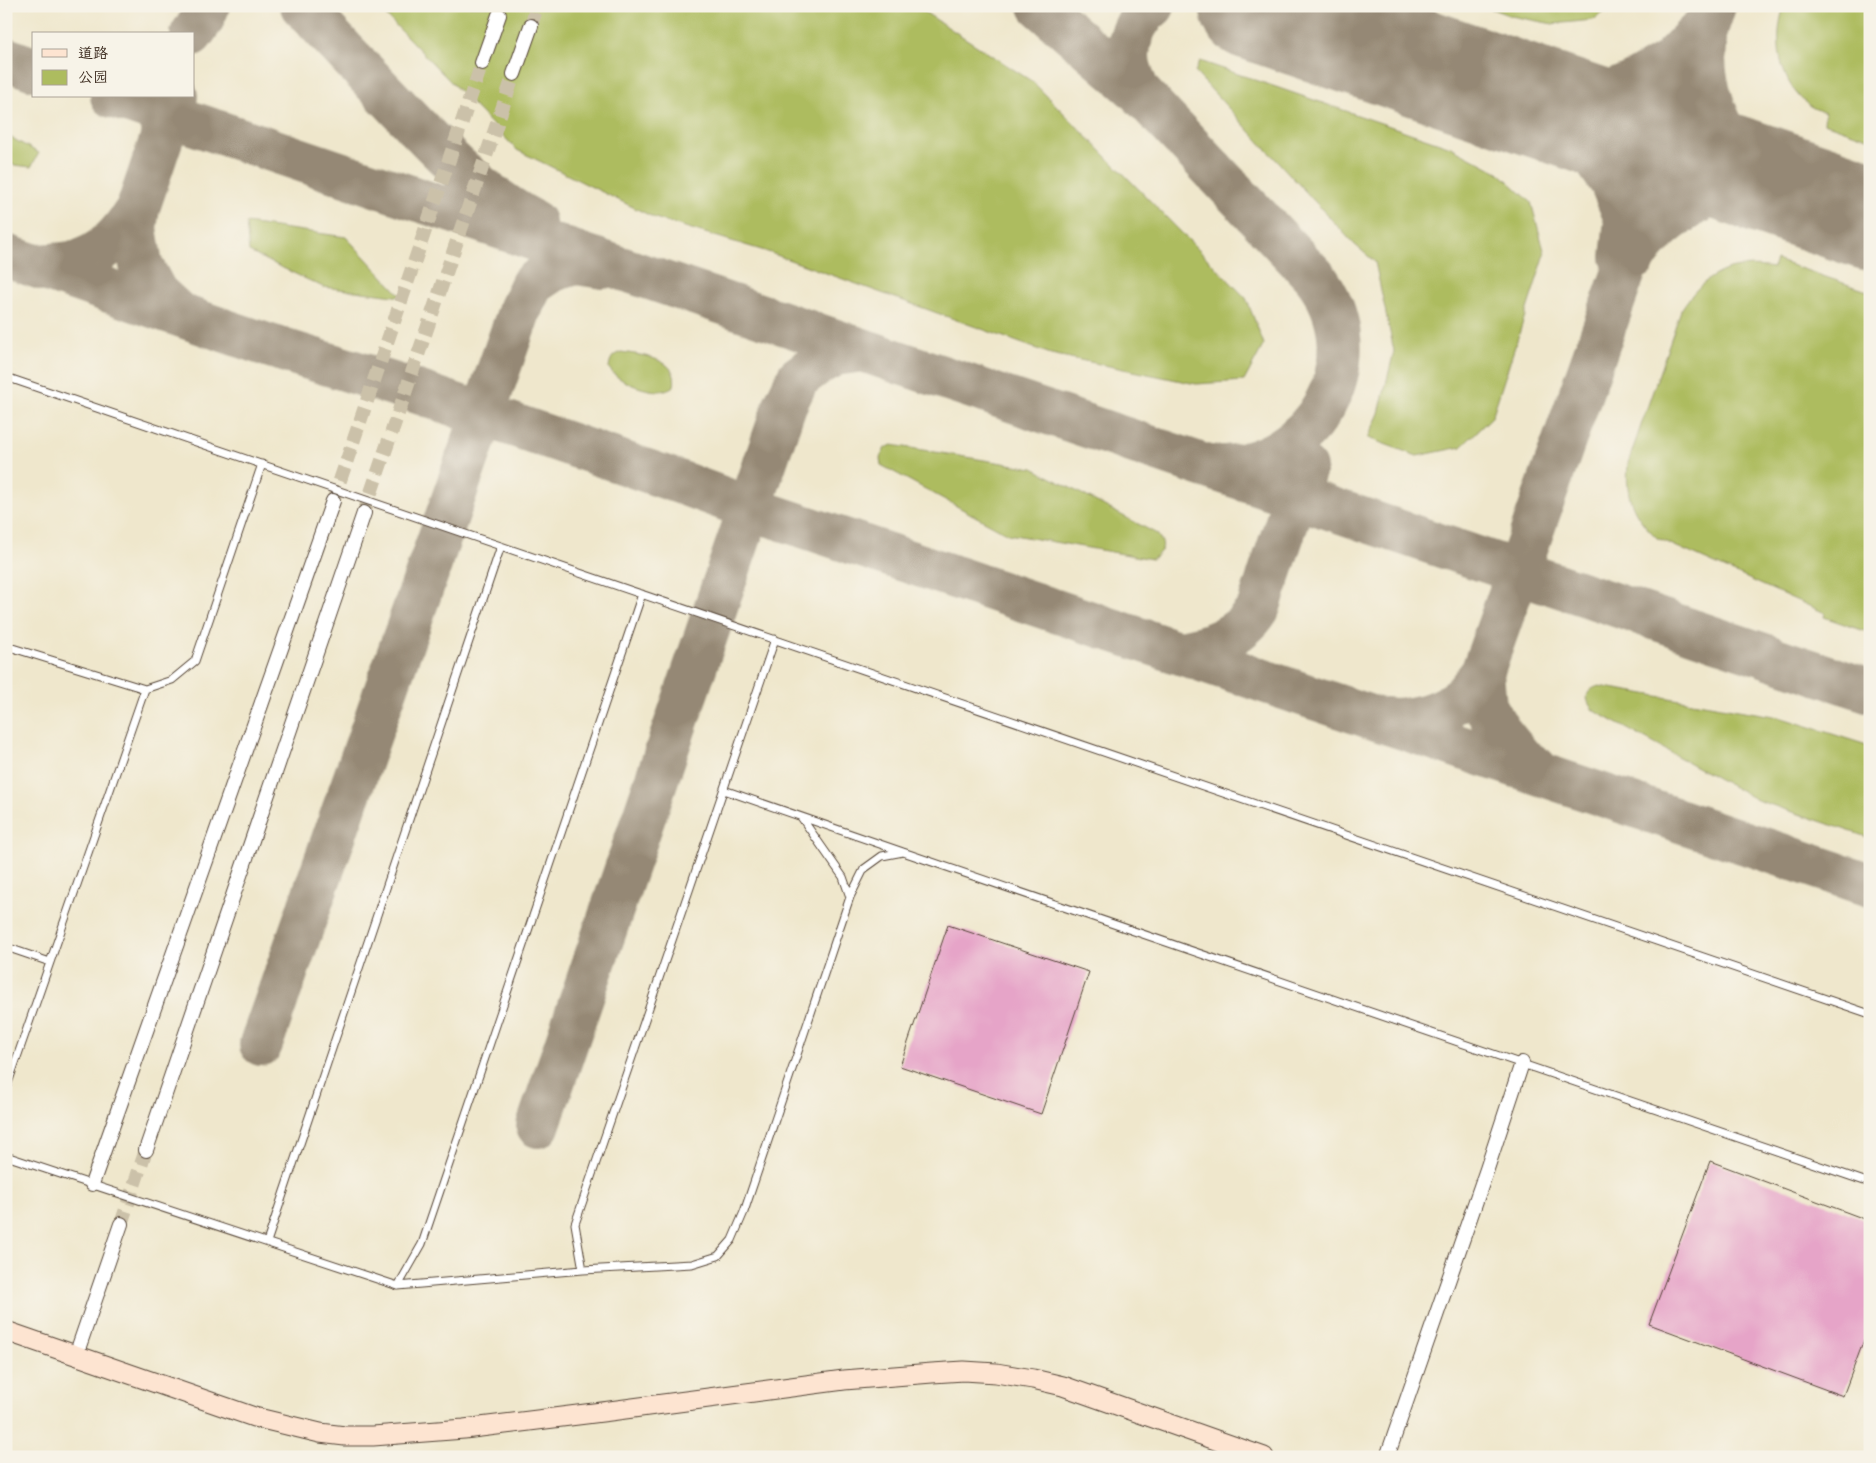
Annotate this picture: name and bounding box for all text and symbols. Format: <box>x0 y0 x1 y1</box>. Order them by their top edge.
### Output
legend <box>32 32 195 98</box>
text: 道路 <box>78 44 108 63</box>
text: 公园 <box>78 68 108 87</box>

